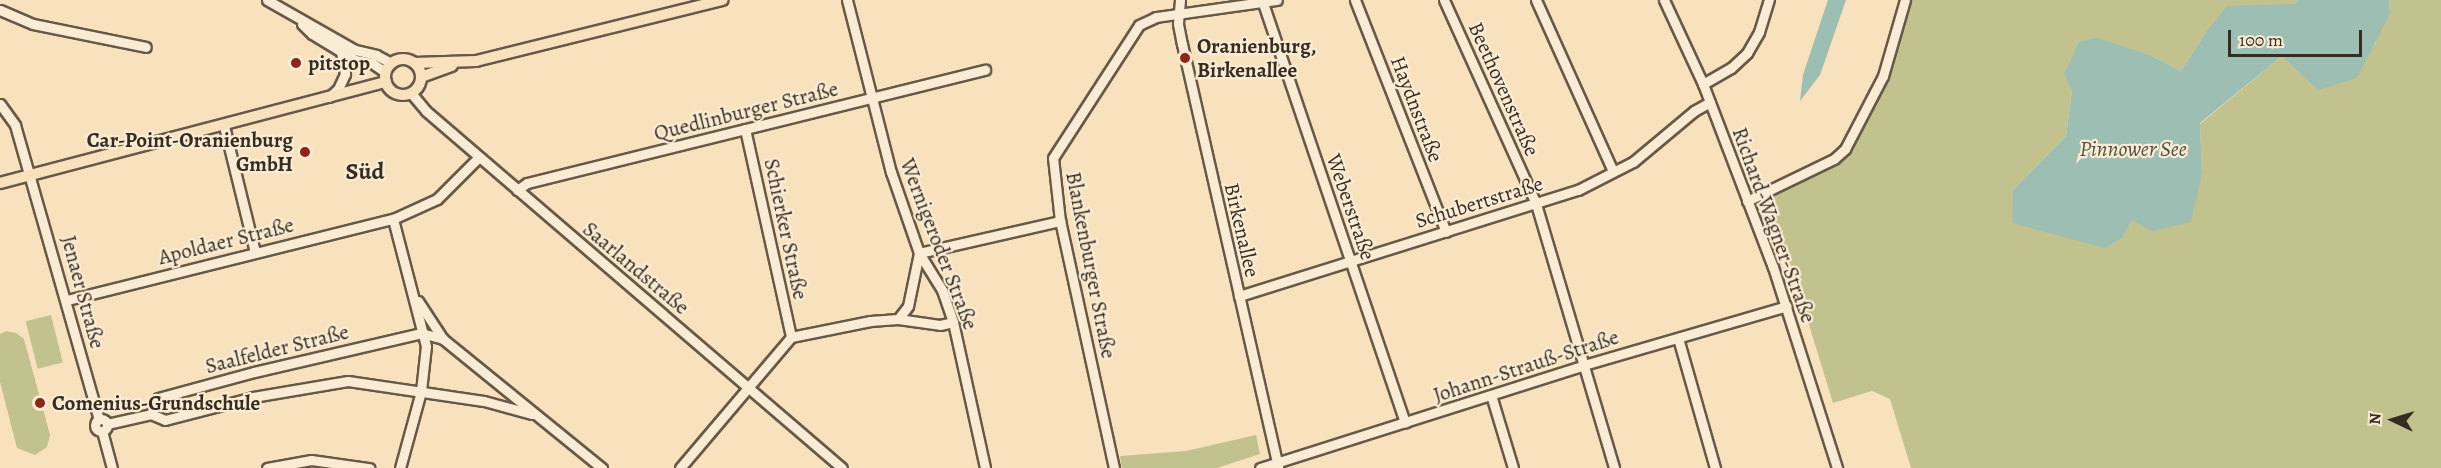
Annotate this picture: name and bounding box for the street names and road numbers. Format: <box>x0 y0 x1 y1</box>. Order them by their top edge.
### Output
street label: Beethovenstraße <box>1463 18 1545 160</box>
street label: Haydnstraße <box>1385 52 1449 166</box>
street label: Quedlinburger Straße <box>651 76 841 146</box>
street label: Richard-Wagner-Straße <box>1727 124 1821 326</box>
street label: Weberstraße <box>1321 151 1381 263</box>
street label: Wernigeroder Straße <box>895 155 983 333</box>
street label: Schierker Straße <box>759 156 813 302</box>
street label: Blankenburger Straße <box>1061 170 1121 360</box>
street label: Schubertstraße <box>1412 171 1546 233</box>
street label: Birkenallee <box>1219 180 1265 280</box>
street label: Apoldaer Straße <box>156 212 296 270</box>
street label: Saarlandstraße <box>578 216 694 320</box>
street label: Jenaer Straße <box>56 233 110 351</box>
street label: Saalfelder Straße <box>203 319 351 379</box>
street label: Johann-Strauß-Straße <box>1430 324 1622 408</box>

